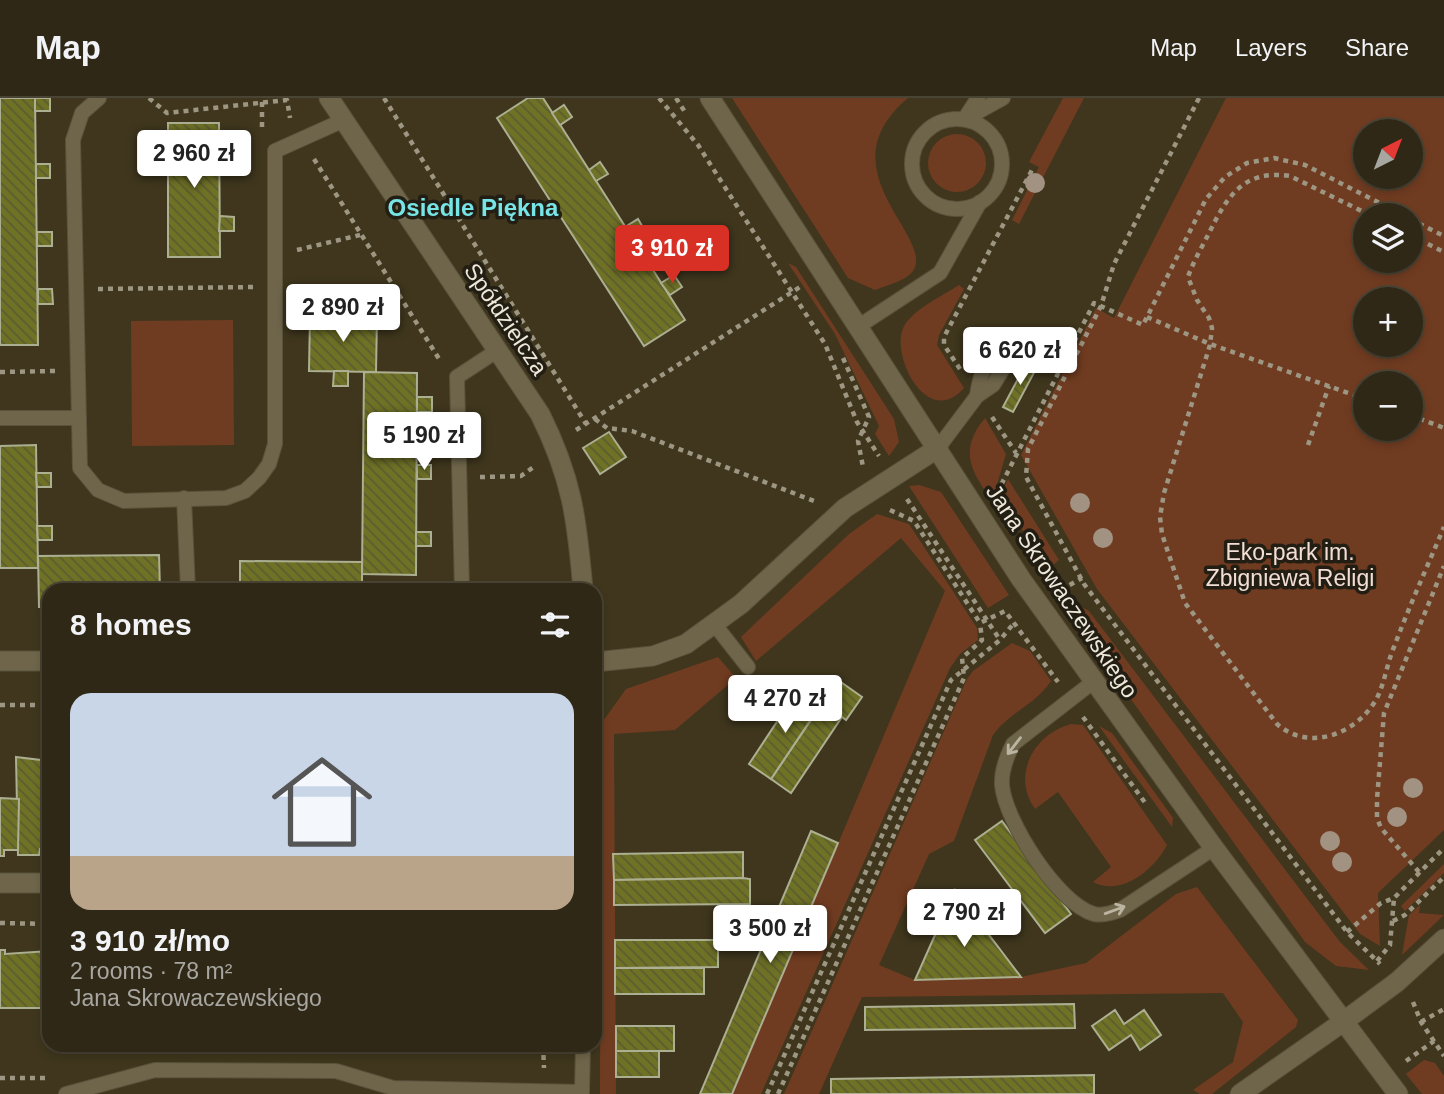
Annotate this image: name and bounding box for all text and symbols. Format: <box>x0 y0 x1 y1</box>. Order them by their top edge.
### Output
text: Map <box>35 29 101 66</box>
text: Map <box>1150 34 1197 61</box>
text: Layers <box>1235 34 1307 61</box>
text: Share <box>1345 34 1409 61</box>
north arrow <box>1353 119 1423 189</box>
map controls <box>1353 119 1423 441</box>
pin: 2 960 zł <box>122 130 266 190</box>
text: 2 960 zł <box>153 140 235 166</box>
district label: Osiedle Piękna <box>388 194 559 221</box>
button: layers <box>1353 203 1423 273</box>
pin: 3 910 zł <box>600 226 744 285</box>
text: 3 910 zł <box>631 235 713 261</box>
street label: Spółdzielcza <box>459 258 553 380</box>
pin: 2 890 zł <box>271 285 415 344</box>
button: + <box>1353 287 1423 357</box>
text: 2 890 zł <box>302 294 384 320</box>
pin: 6 620 zł <box>948 328 1092 387</box>
text: 6 620 zł <box>979 337 1061 363</box>
button: − <box>1353 371 1423 441</box>
pin: 5 190 zł <box>352 412 496 472</box>
text: 5 190 zł <box>383 422 465 448</box>
street label: Jana Skrowaczewskiego <box>981 479 1143 703</box>
park label: Eko-park im. Zbigniewa Religi <box>1206 539 1374 591</box>
icon: filters <box>536 606 574 644</box>
text: 8 homes <box>70 608 192 641</box>
pin: 4 270 zł <box>713 676 857 735</box>
text: 4 270 zł <box>744 685 826 711</box>
one-way arrow <box>1007 737 1022 755</box>
icon: home <box>259 739 385 865</box>
pin: 2 790 zł <box>892 890 1036 949</box>
text: 2 790 zł <box>923 899 1005 925</box>
one-way arrow <box>1103 903 1125 915</box>
pin: 3 500 zł <box>698 906 842 965</box>
text: 3 500 zł <box>729 915 811 941</box>
text: 3 910 zł/mo <box>70 924 230 957</box>
text: 2 rooms · 78 m² <box>70 958 232 984</box>
text: Jana Skrowaczewskiego <box>70 985 322 1011</box>

